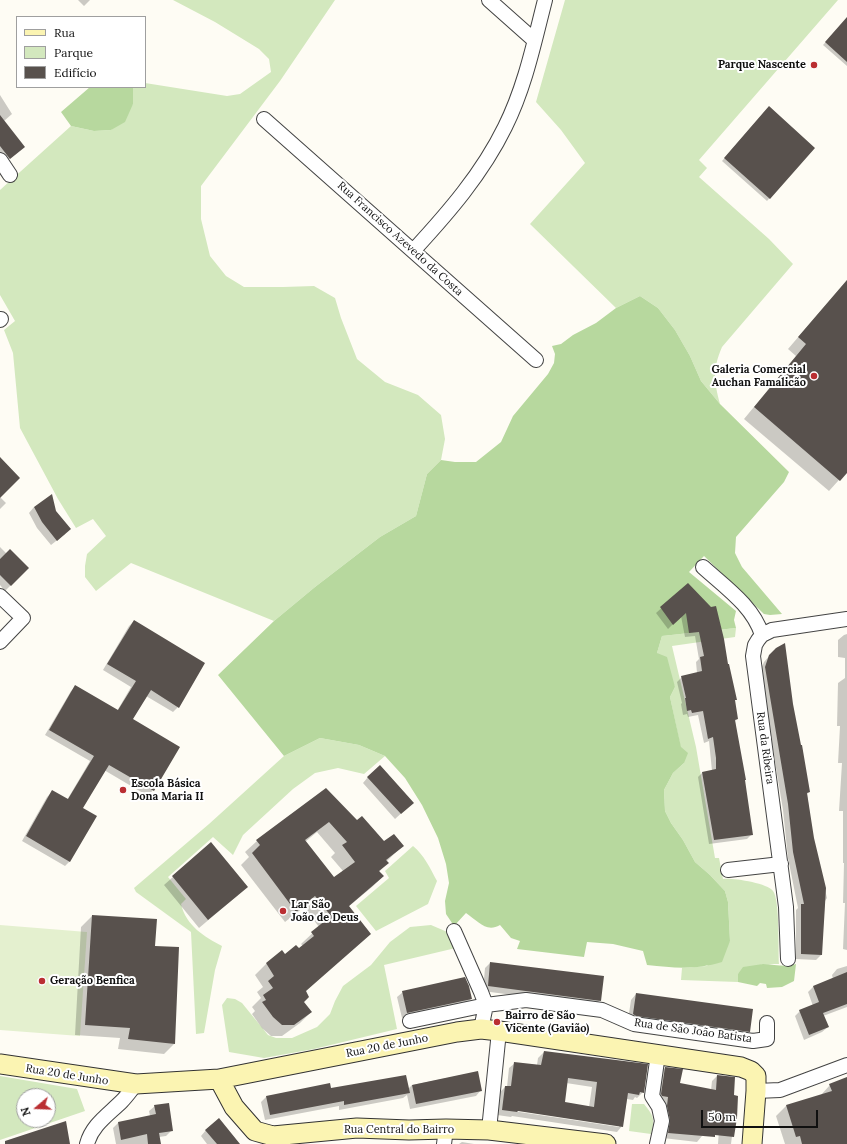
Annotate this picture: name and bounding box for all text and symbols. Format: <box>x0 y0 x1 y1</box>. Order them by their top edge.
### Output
legend <box>16 16 146 88</box>
text: Rua <box>54 25 75 40</box>
text: Parque <box>54 45 93 60</box>
place label: Parque Nascente <box>718 58 806 72</box>
marker: Parque Nascente <box>809 60 819 70</box>
text: Edifício <box>54 65 97 80</box>
street label: Rua Francisco Azevedo da Costa <box>334 179 466 299</box>
place label: Galeria Comercial Auchan Famalicão <box>712 363 806 389</box>
marker: Galeria Comercial Auchan Famalicão <box>809 371 819 381</box>
street label: Rua da Ribeira <box>753 711 777 785</box>
place label: Escola Básica Dona Maria II <box>131 777 204 803</box>
marker: Escola Básica Dona Maria II <box>118 785 128 795</box>
place label: Lar São João de Deus <box>291 898 359 924</box>
marker: Lar São João de Deus <box>278 906 288 916</box>
place label: Geração Benfica <box>50 974 135 988</box>
marker: Geração Benfica <box>37 976 47 986</box>
place label: Bairro de São Vicente (Gavião) <box>505 1009 589 1035</box>
street label: Rua de São João Batista <box>633 1016 753 1046</box>
marker: Bairro de São Vicente (Gavião) <box>492 1017 502 1027</box>
street label: Rua 20 de Junho <box>345 1032 429 1060</box>
street label: Rua 20 de Junho <box>25 1062 109 1088</box>
north arrow <box>16 1088 56 1128</box>
scale bar <box>703 1102 820 1128</box>
text: N <box>18 1105 34 1118</box>
text: 50 m <box>708 1109 736 1124</box>
street label: Rua Central do Bairro <box>344 1123 454 1137</box>

